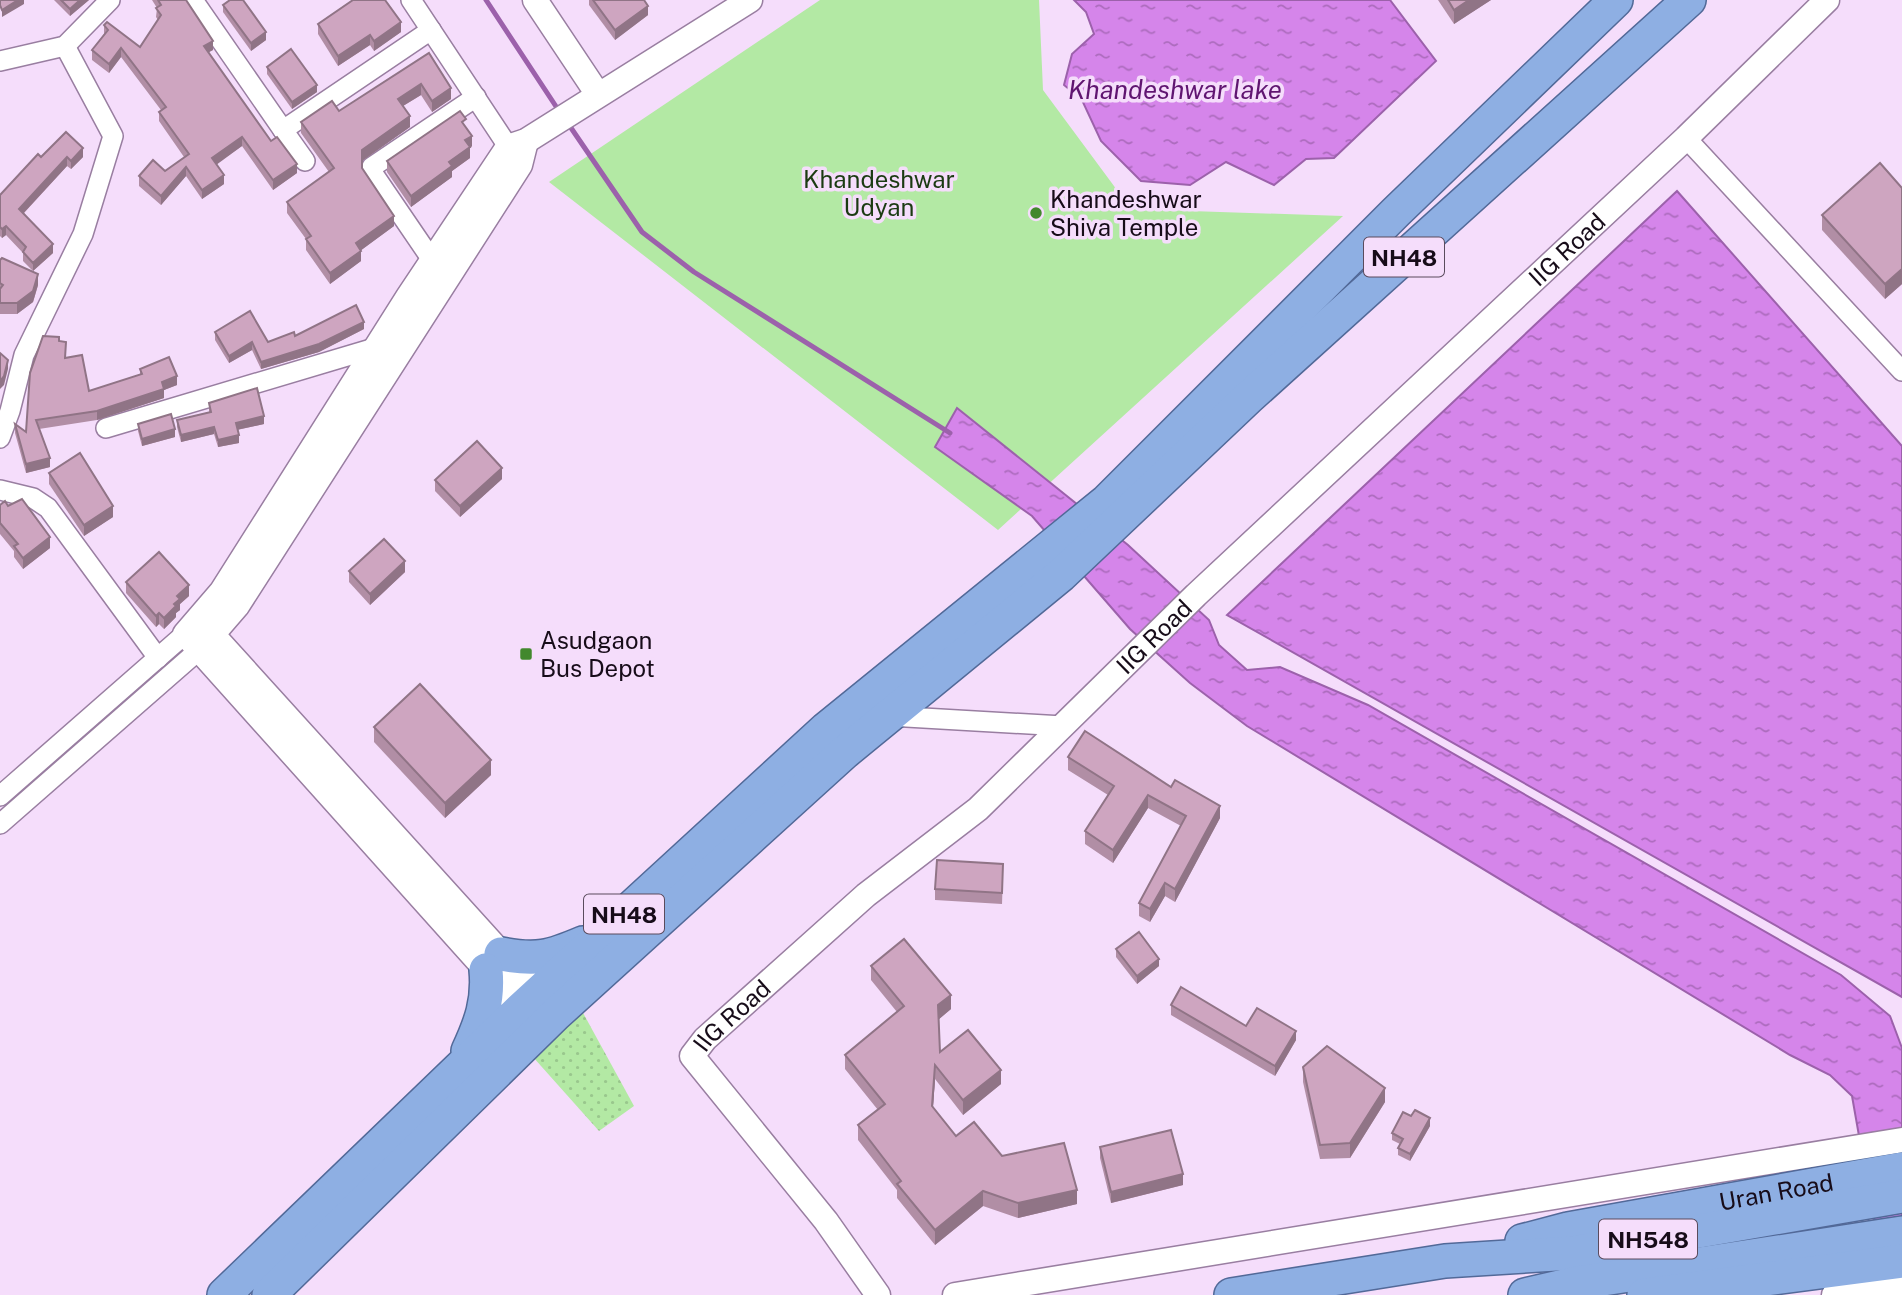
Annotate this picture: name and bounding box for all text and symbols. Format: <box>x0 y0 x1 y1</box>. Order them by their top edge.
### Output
water label: Khandeshwar lake <box>1068 74 1282 105</box>
park label: Khandeshwar Udyan <box>803 165 955 221</box>
place label: Khandeshwar Shiva Temple <box>1050 185 1202 241</box>
marker: Khandeshwar Shiva Temple <box>1028 205 1044 221</box>
street label: IIG Road <box>1523 207 1611 292</box>
road number: NH48 <box>1364 238 1444 276</box>
street label: IIG Road <box>1111 594 1197 679</box>
place label: Asudgaon Bus Depot <box>540 626 655 682</box>
marker: Asudgaon Bus Depot <box>518 646 534 662</box>
road number: NH48 <box>584 894 664 934</box>
street label: IIG Road <box>687 974 776 1057</box>
street label: Uran Road <box>1717 1168 1836 1216</box>
road number: NH548 <box>1599 1220 1697 1258</box>

